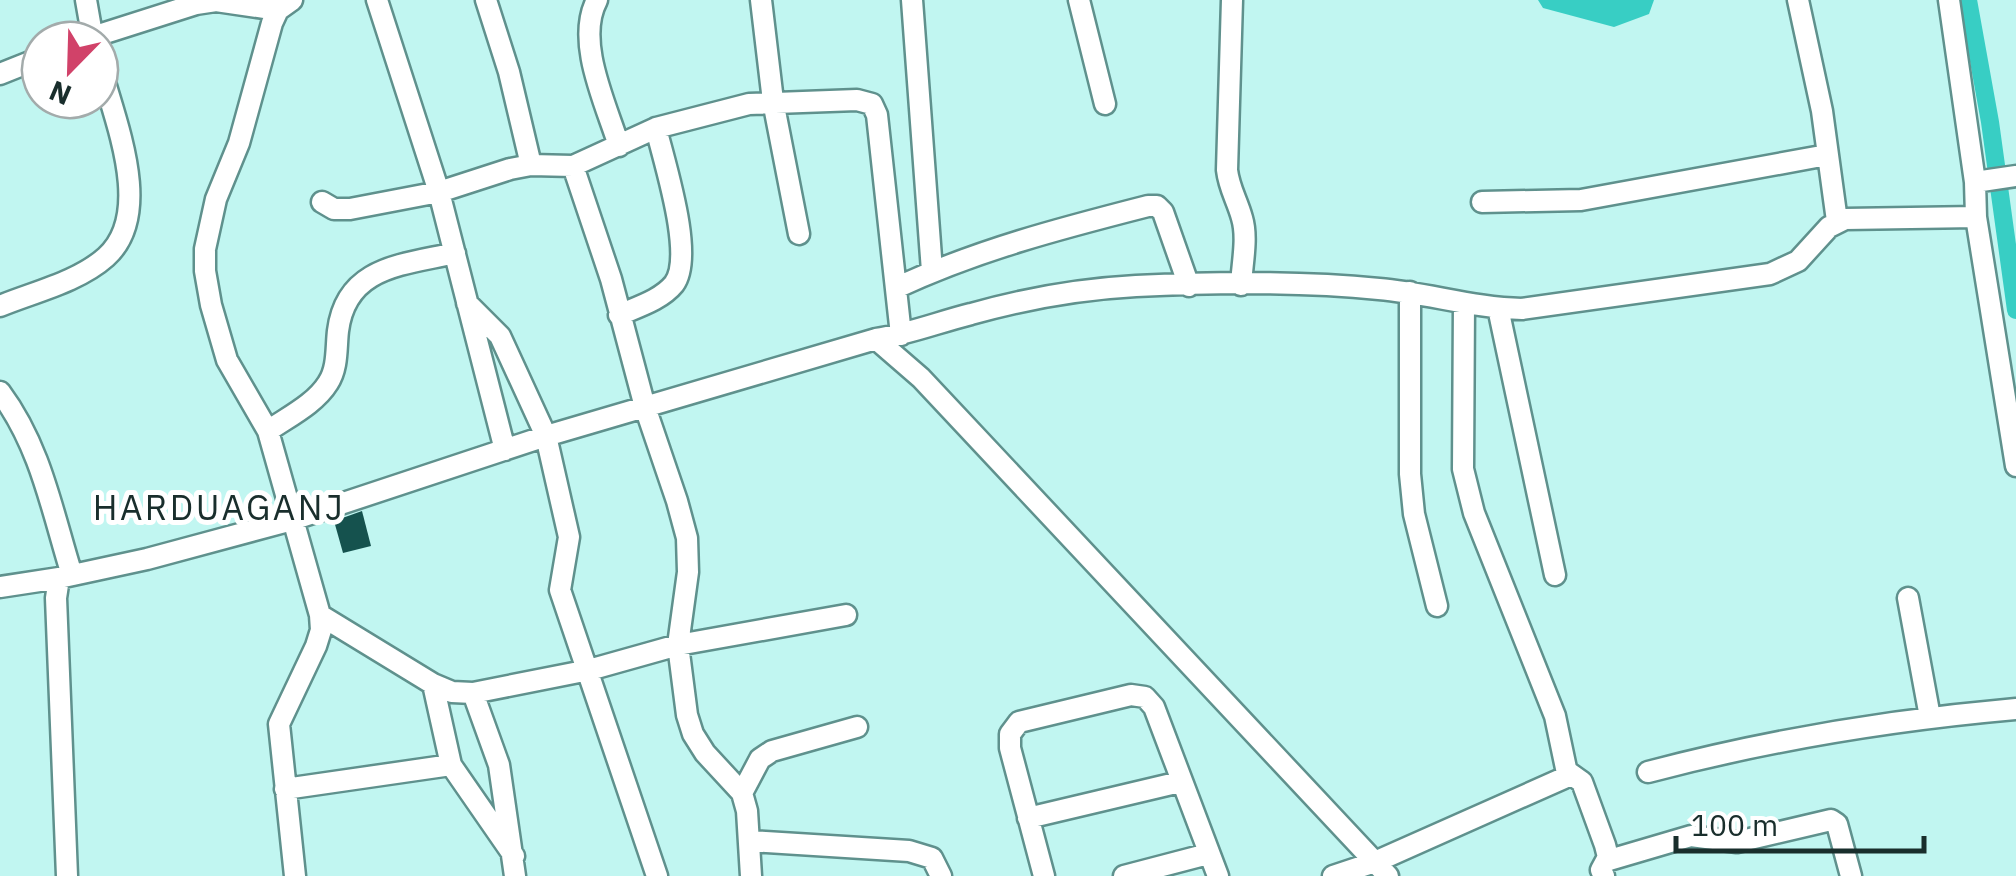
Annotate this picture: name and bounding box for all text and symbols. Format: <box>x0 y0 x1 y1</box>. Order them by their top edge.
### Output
north arrow <box>20 20 120 120</box>
text: N <box>43 72 77 114</box>
district label: HARDUAGANJ <box>93 484 345 530</box>
scale bar <box>1676 791 1924 853</box>
text: 100 m <box>1691 805 1778 844</box>

